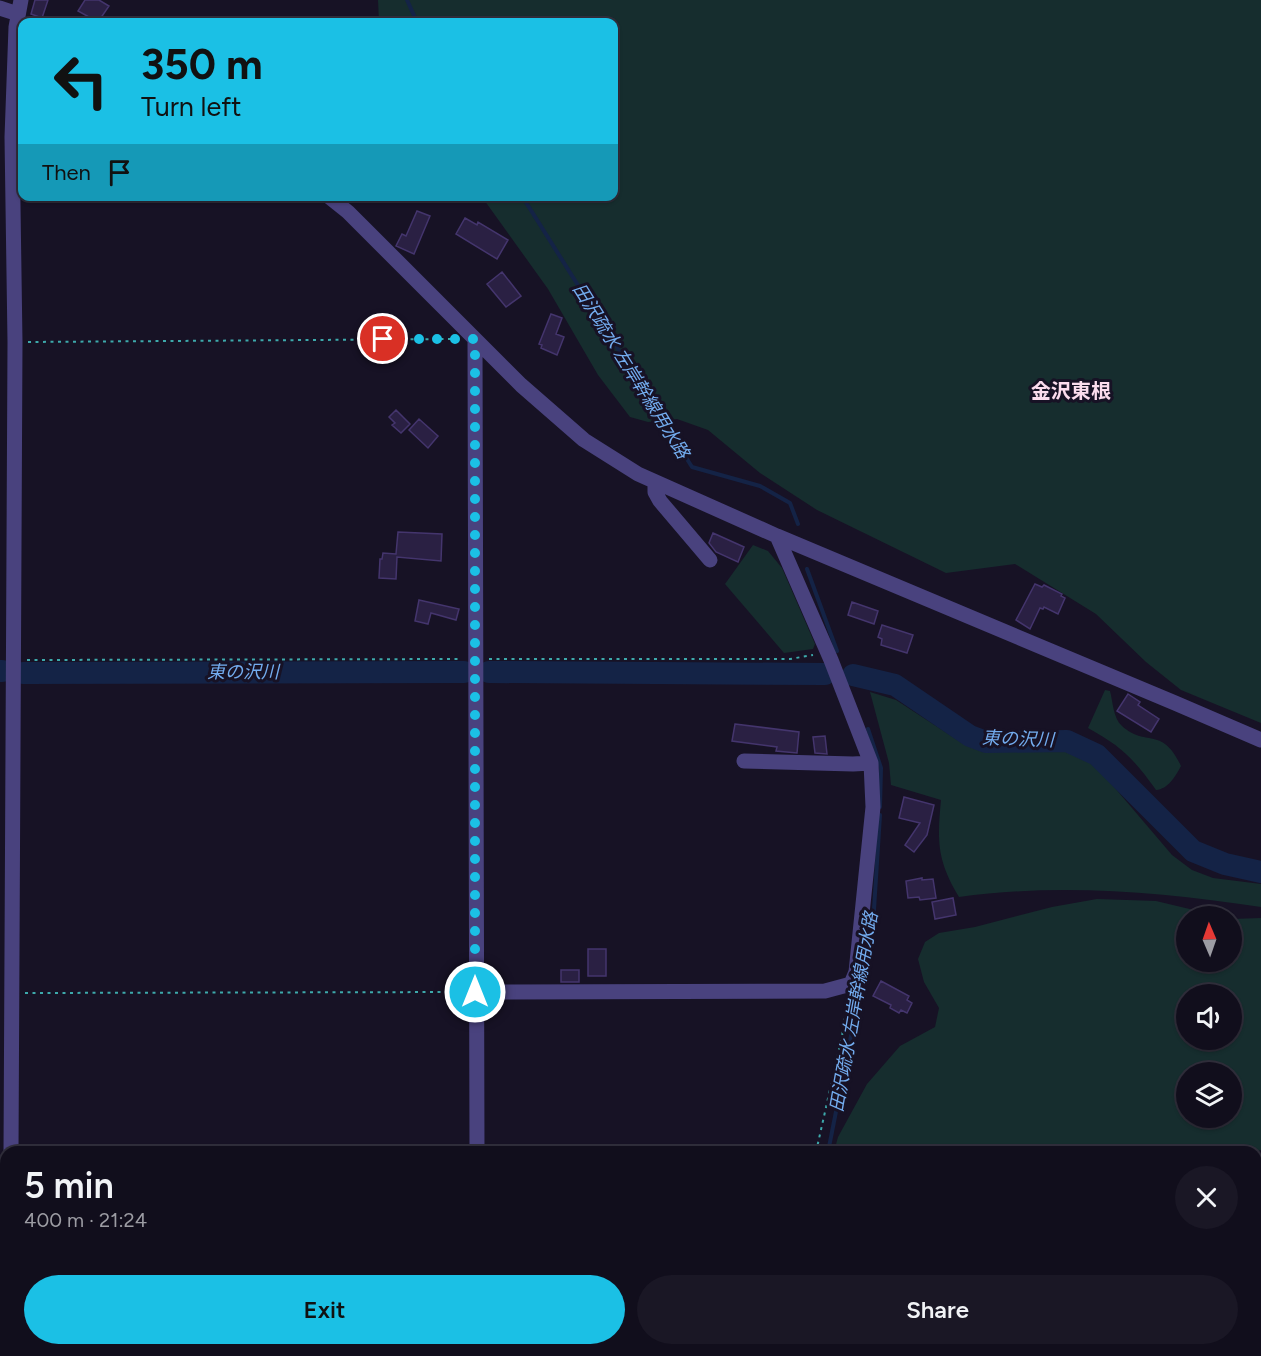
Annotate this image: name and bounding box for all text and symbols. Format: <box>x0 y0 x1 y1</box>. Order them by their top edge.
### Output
text: 350 m <box>141 39 263 90</box>
icon: left <box>42 42 120 120</box>
text: Turn left <box>141 90 241 123</box>
icon: arrive <box>103 156 136 189</box>
text: Then <box>42 159 91 186</box>
water label: 田沢疏水 左岸幹線用水路 <box>568 279 695 464</box>
pin <box>357 313 408 364</box>
icon: arrive <box>366 322 399 355</box>
district label: 金沢東根 <box>1031 379 1111 403</box>
water label: 東の沢川 <box>207 661 281 683</box>
water label: 東の沢川 <box>982 727 1056 751</box>
north arrow <box>1176 906 1242 972</box>
map controls <box>1176 906 1242 1128</box>
water label: 田沢疏水 左岸幹線用水路 <box>826 908 883 1114</box>
position arrow <box>443 960 507 1024</box>
button: sound <box>1176 984 1242 1050</box>
button: layers <box>1176 1062 1242 1128</box>
text: 5 min <box>24 1164 114 1207</box>
button: close <box>1175 1166 1238 1229</box>
text: 400 m · 21:24 <box>24 1208 147 1232</box>
button: Exit <box>24 1275 625 1344</box>
button: Share <box>637 1275 1238 1344</box>

